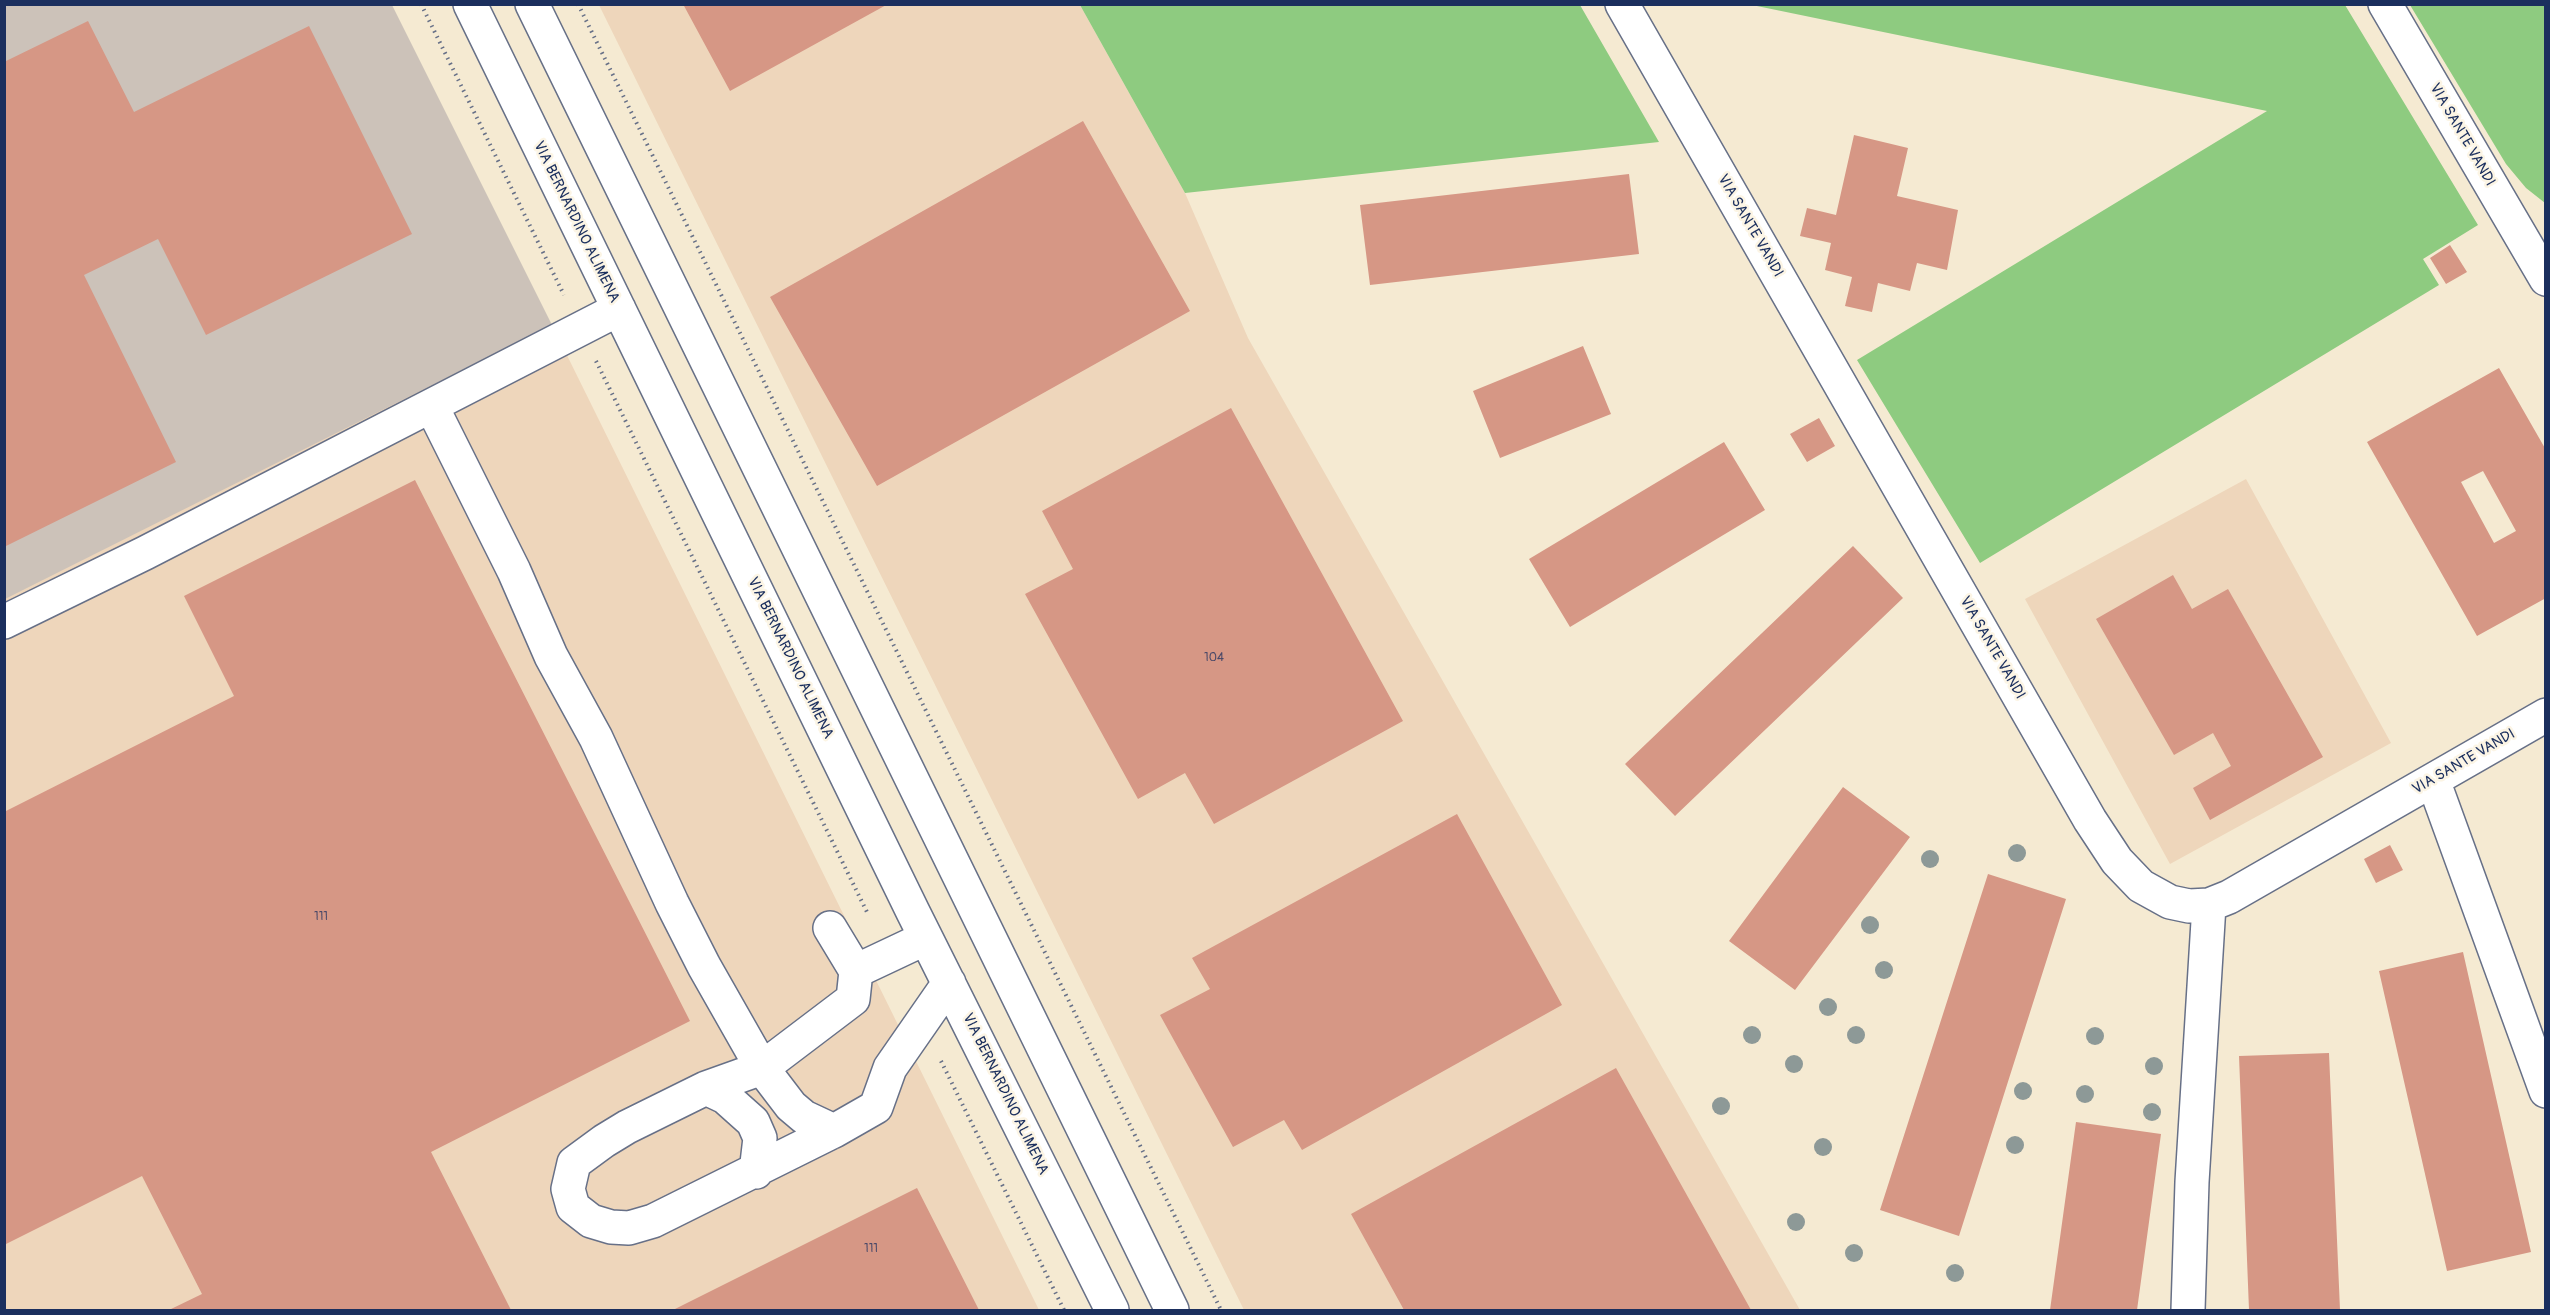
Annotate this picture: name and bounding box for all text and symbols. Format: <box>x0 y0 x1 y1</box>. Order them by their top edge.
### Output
street label: VIA SANTE VANDI <box>2425 80 2499 190</box>
street label: VIA BERNARDINO ALIMENA <box>529 138 623 306</box>
street label: VIA SANTE VANDI <box>1713 171 1787 281</box>
street label: VIA BERNARDINO ALIMENA <box>743 574 837 742</box>
street label: VIA SANTE VANDI <box>1955 593 2029 703</box>
house number: 104 <box>1204 651 1224 665</box>
street label: VIA SANTE VANDI <box>2409 725 2519 799</box>
house number: 111 <box>314 910 328 924</box>
street label: VIA BERNARDINO ALIMENA <box>958 1010 1052 1178</box>
house number: 111 <box>864 1242 878 1256</box>

